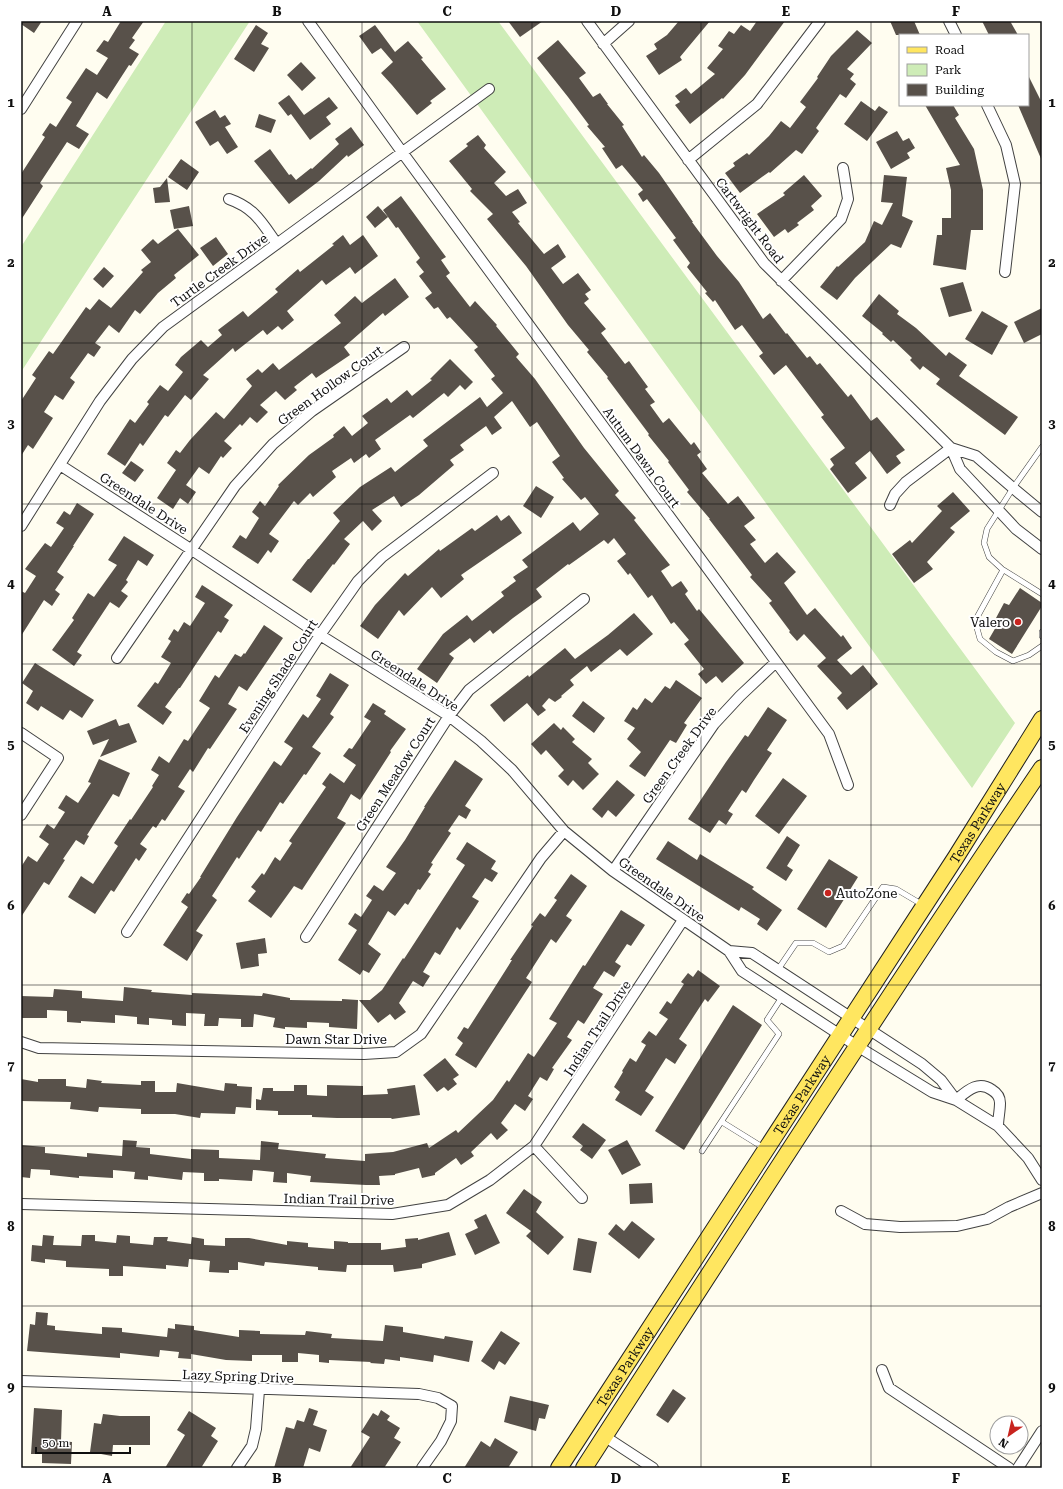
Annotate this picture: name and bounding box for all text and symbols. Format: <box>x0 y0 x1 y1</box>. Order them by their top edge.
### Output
text: A <box>102 4 112 19</box>
text: B <box>272 4 282 19</box>
text: C <box>442 4 452 19</box>
text: D <box>611 4 621 19</box>
text: E <box>782 4 790 19</box>
text: F <box>952 4 960 19</box>
legend <box>899 34 1029 106</box>
text: Road <box>935 43 965 57</box>
text: Park <box>935 63 962 77</box>
text: Building <box>935 83 984 97</box>
text: 1 <box>7 95 15 110</box>
text: 1 <box>1048 95 1056 110</box>
street label: Cartwright Road <box>713 175 787 266</box>
street label: Turtle Creek Drive <box>168 230 271 311</box>
text: 2 <box>7 255 15 270</box>
text: 2 <box>1048 255 1056 270</box>
street label: Green Hollow Court <box>275 342 386 428</box>
street label: Autum Dawn Court <box>600 404 683 510</box>
text: 3 <box>7 416 15 431</box>
text: 3 <box>1048 416 1056 431</box>
street label: Greendale Drive <box>97 469 191 537</box>
text: 4 <box>7 576 15 591</box>
text: 4 <box>1048 576 1056 591</box>
place label: Valero <box>970 615 1010 630</box>
street label: Evening Shade Court <box>236 617 321 736</box>
marker: Valero <box>1013 617 1023 627</box>
street label: Greendale Drive <box>368 646 462 714</box>
street label: Green Creek Drive <box>639 704 719 806</box>
street label: Green Meadow Court <box>353 714 438 834</box>
text: 5 <box>7 737 15 752</box>
text: 5 <box>1048 737 1056 752</box>
street label: Texas Parkway <box>947 780 1009 866</box>
street label: Greendale Drive <box>616 854 708 925</box>
place label: AutoZone <box>836 886 898 901</box>
marker: AutoZone <box>823 888 833 898</box>
text: 6 <box>7 898 15 913</box>
text: 6 <box>1048 898 1056 913</box>
street label: Indian Trail Drive <box>561 978 634 1079</box>
street label: Dawn Star Drive <box>285 1032 387 1047</box>
street label: Texas Parkway <box>770 1052 834 1138</box>
text: 7 <box>7 1058 15 1073</box>
text: 7 <box>1048 1058 1056 1073</box>
street label: Indian Trail Drive <box>284 1191 394 1208</box>
text: 8 <box>7 1219 15 1234</box>
text: 8 <box>1048 1219 1056 1234</box>
street label: Texas Parkway <box>594 1324 657 1410</box>
street label: Lazy Spring Drive <box>182 1367 294 1386</box>
text: 9 <box>7 1379 15 1394</box>
text: 9 <box>1048 1379 1056 1394</box>
north arrow <box>989 1415 1029 1455</box>
scale bar <box>36 1429 130 1455</box>
text: N <box>996 1435 1011 1451</box>
text: 50 m <box>42 1436 69 1450</box>
text: A <box>102 1471 112 1486</box>
text: B <box>272 1471 282 1486</box>
text: C <box>442 1471 452 1486</box>
text: D <box>611 1471 621 1486</box>
text: E <box>782 1471 790 1486</box>
text: F <box>952 1471 960 1486</box>

